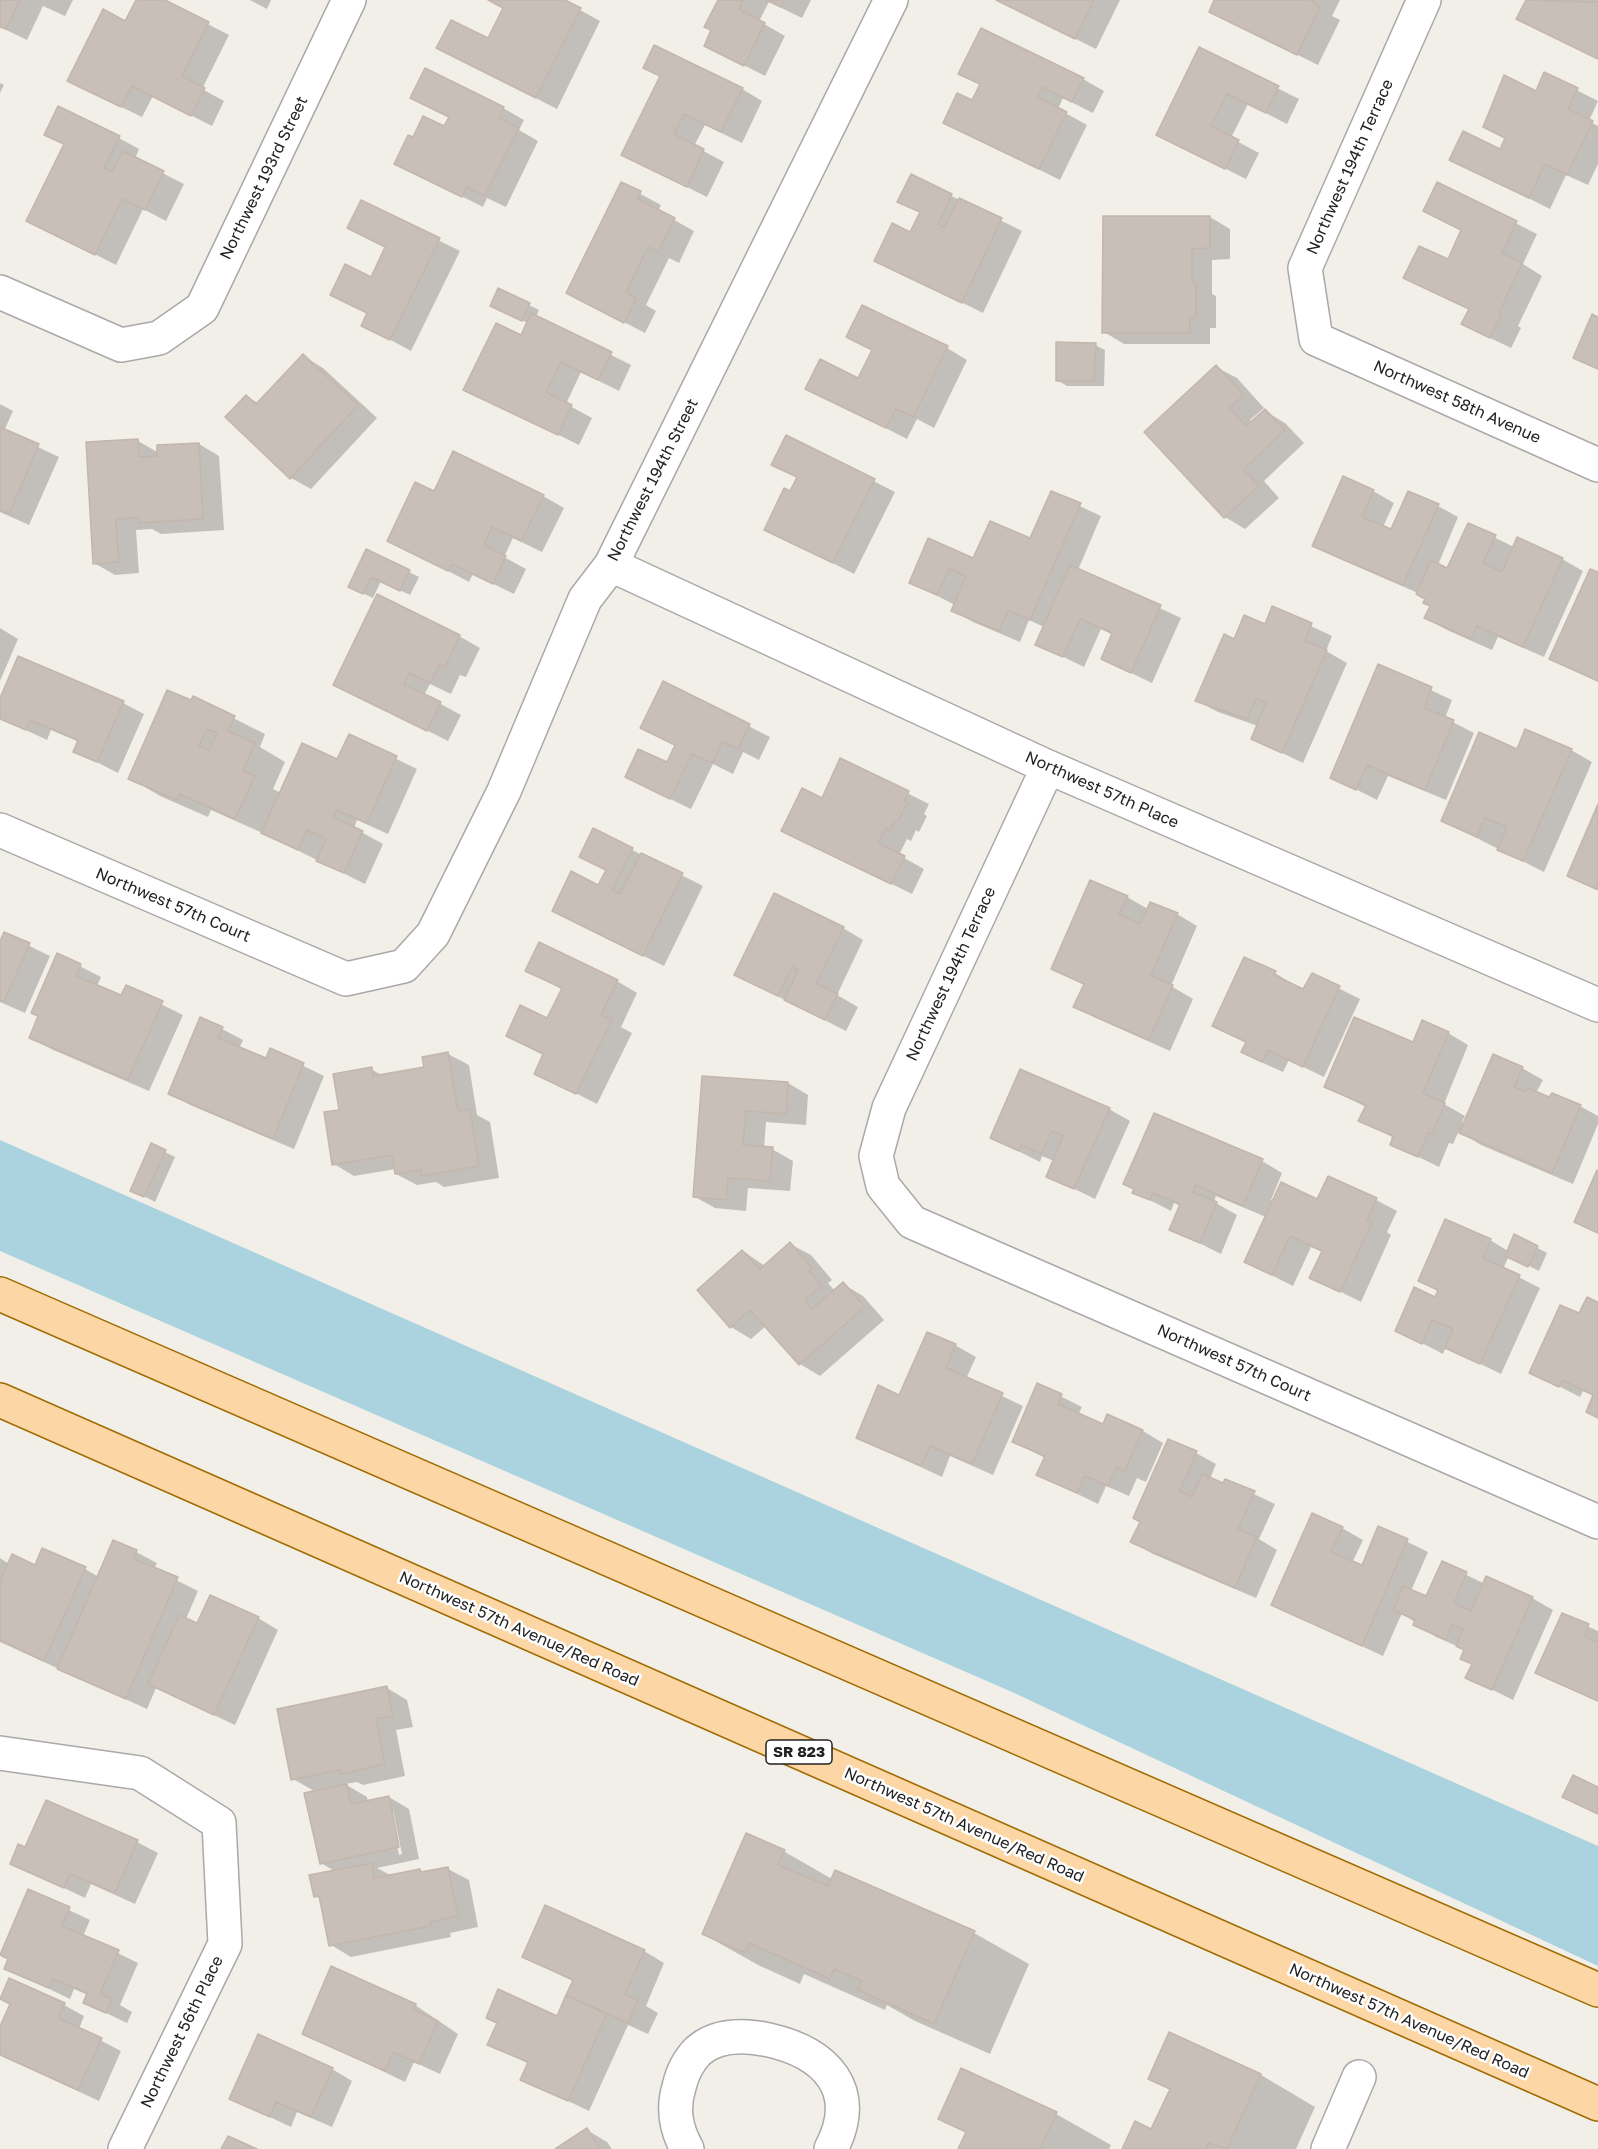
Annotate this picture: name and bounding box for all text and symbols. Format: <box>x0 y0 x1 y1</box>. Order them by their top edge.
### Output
street label: Northwest 194th Terrace <box>1303 76 1397 258</box>
street label: Northwest 193rd Street <box>216 93 312 263</box>
street label: Northwest 58th Avenue <box>1370 356 1544 448</box>
street label: Northwest 194th Street <box>604 395 702 565</box>
street label: Northwest 57th Place <box>1022 747 1182 833</box>
street label: Northwest 57th Court <box>93 864 253 946</box>
street label: Northwest 194th Terrace <box>902 884 1000 1064</box>
street label: Northwest 57th Court <box>1154 1320 1314 1406</box>
street label: Northwest 57th Avenue/Red Road <box>396 1567 642 1691</box>
road number: SR 823 <box>766 1740 832 1764</box>
street label: Northwest 57th Avenue/Red Road <box>841 1763 1087 1887</box>
street label: Northwest 56th Place <box>137 1953 227 2111</box>
street label: Northwest 57th Avenue/Red Road <box>1286 1959 1532 2083</box>

